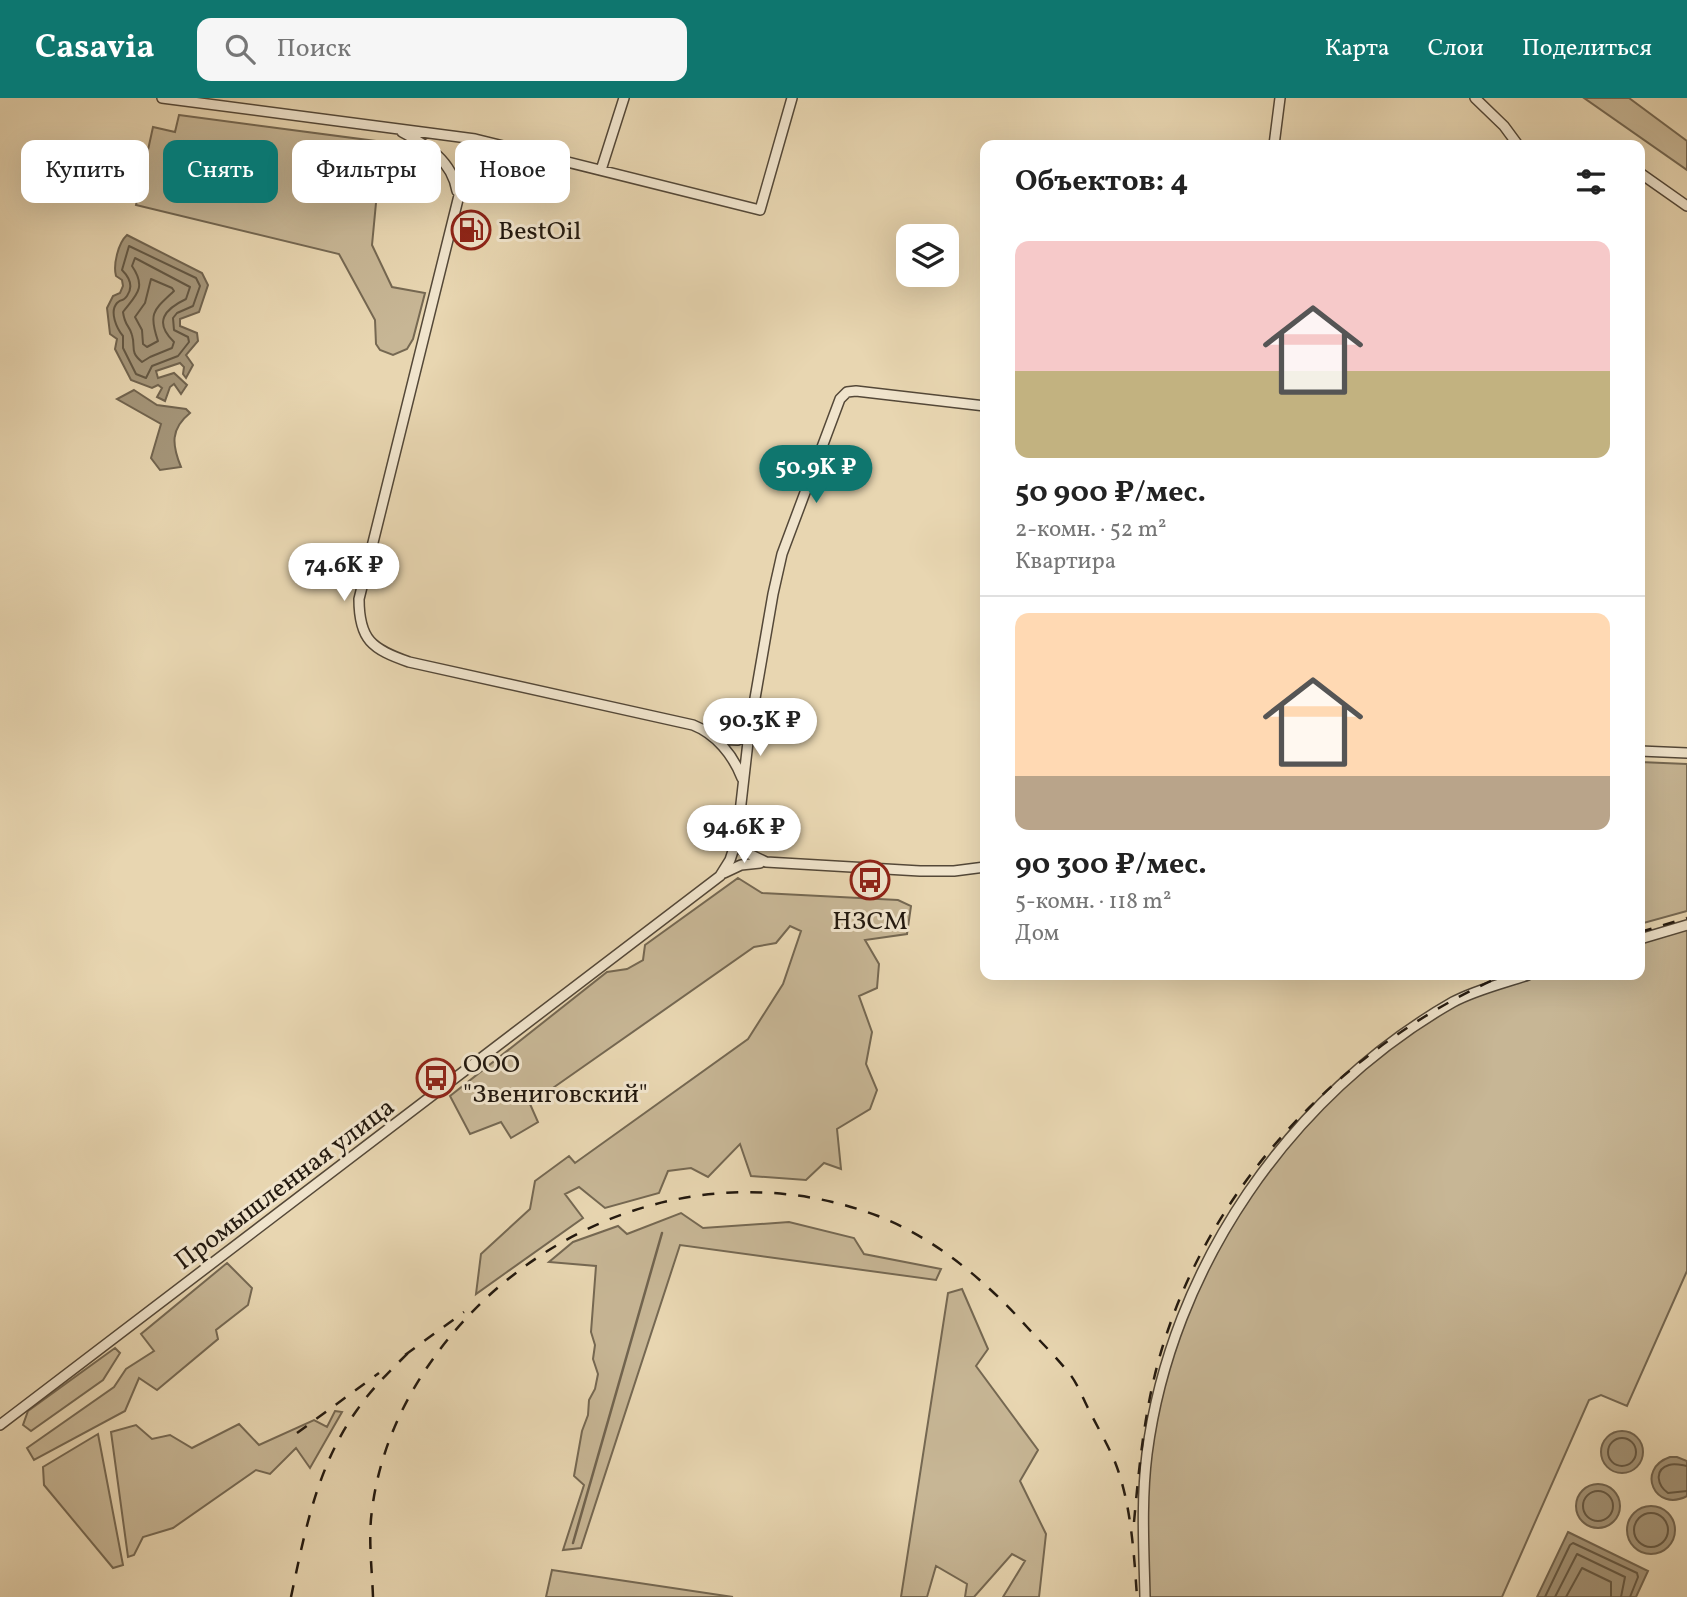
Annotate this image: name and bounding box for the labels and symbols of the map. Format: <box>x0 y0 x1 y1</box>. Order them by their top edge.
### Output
fuel station icon: BestOil <box>450 209 492 251</box>
place label: BestOil <box>498 214 581 250</box>
pin: 50.9K ₽ <box>751 446 881 505</box>
pin: 74.6K ₽ <box>279 544 409 603</box>
pin: 90.3K ₽ <box>695 698 825 758</box>
pin: 94.6K ₽ <box>679 806 809 865</box>
bus stop icon: НЗСМ <box>849 859 891 901</box>
place label: НЗСМ <box>832 904 908 940</box>
place label: ООО "Звениговский" <box>463 1047 648 1113</box>
bus stop icon: ООО "Звениговский" <box>415 1057 457 1099</box>
street label: Промышленная улица <box>168 1090 403 1279</box>

